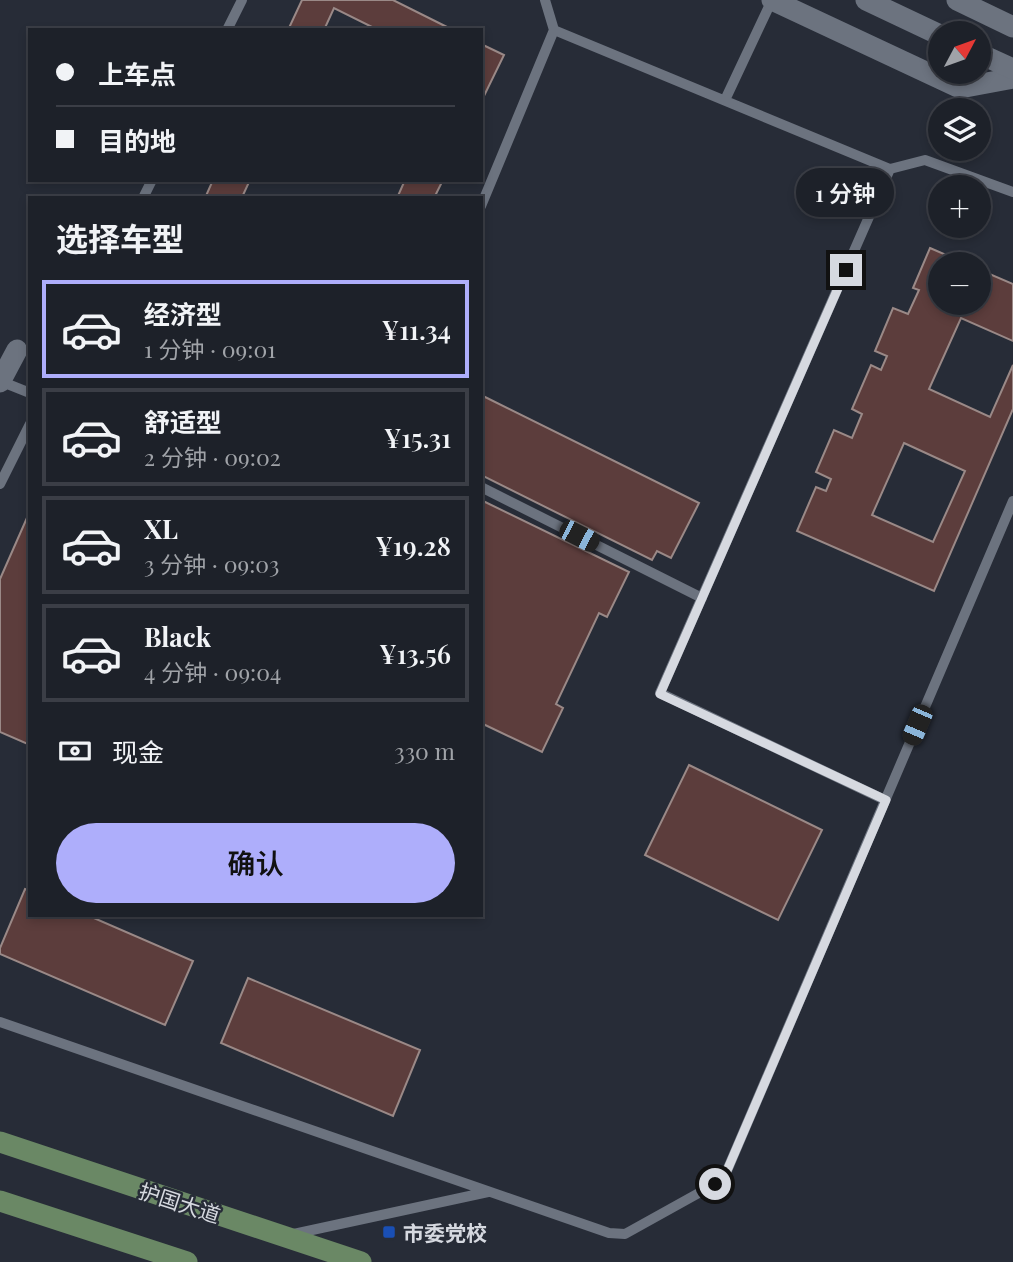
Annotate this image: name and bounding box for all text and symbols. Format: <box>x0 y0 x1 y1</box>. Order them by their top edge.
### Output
north arrow <box>928 21 990 84</box>
map controls <box>928 21 991 315</box>
text: 上车点 <box>98 56 176 91</box>
button: layers <box>928 98 991 161</box>
text: 目的地 <box>98 123 176 158</box>
callout: 1 分钟 <box>797 168 895 218</box>
button: + <box>928 175 991 238</box>
text: 1 分钟 <box>815 177 875 208</box>
text: 选择车型 <box>56 216 184 259</box>
button: − <box>928 252 991 315</box>
route end <box>830 254 862 286</box>
text: 经济型 <box>144 296 222 331</box>
icon: car <box>60 298 123 361</box>
text: ¥11.34 <box>382 312 451 347</box>
text: 1 分钟 · 09:01 <box>144 333 276 364</box>
text: 舒适型 <box>144 404 222 439</box>
icon: car <box>60 406 123 469</box>
text: ¥15.31 <box>384 420 451 455</box>
text: 2 分钟 · 09:02 <box>144 441 281 472</box>
text: XL <box>144 511 178 546</box>
icon: car <box>60 514 123 577</box>
car <box>556 517 603 555</box>
text: ¥19.28 <box>375 528 451 563</box>
text: 3 分钟 · 09:03 <box>144 548 279 579</box>
text: Black <box>144 619 211 654</box>
icon: car <box>60 622 123 685</box>
text: ¥13.56 <box>379 636 451 671</box>
text: 4 分钟 · 09:04 <box>144 656 281 687</box>
car <box>900 702 935 748</box>
icon: cash <box>56 732 94 770</box>
text: 现金 <box>112 734 164 769</box>
text: 330 m <box>394 735 455 766</box>
button: 确认 <box>56 823 455 903</box>
route start <box>699 1168 731 1200</box>
street label: 护国大道 <box>136 1176 224 1228</box>
place label: 市委党校 <box>403 1218 487 1246</box>
marker: 市委党校 <box>381 1224 397 1240</box>

